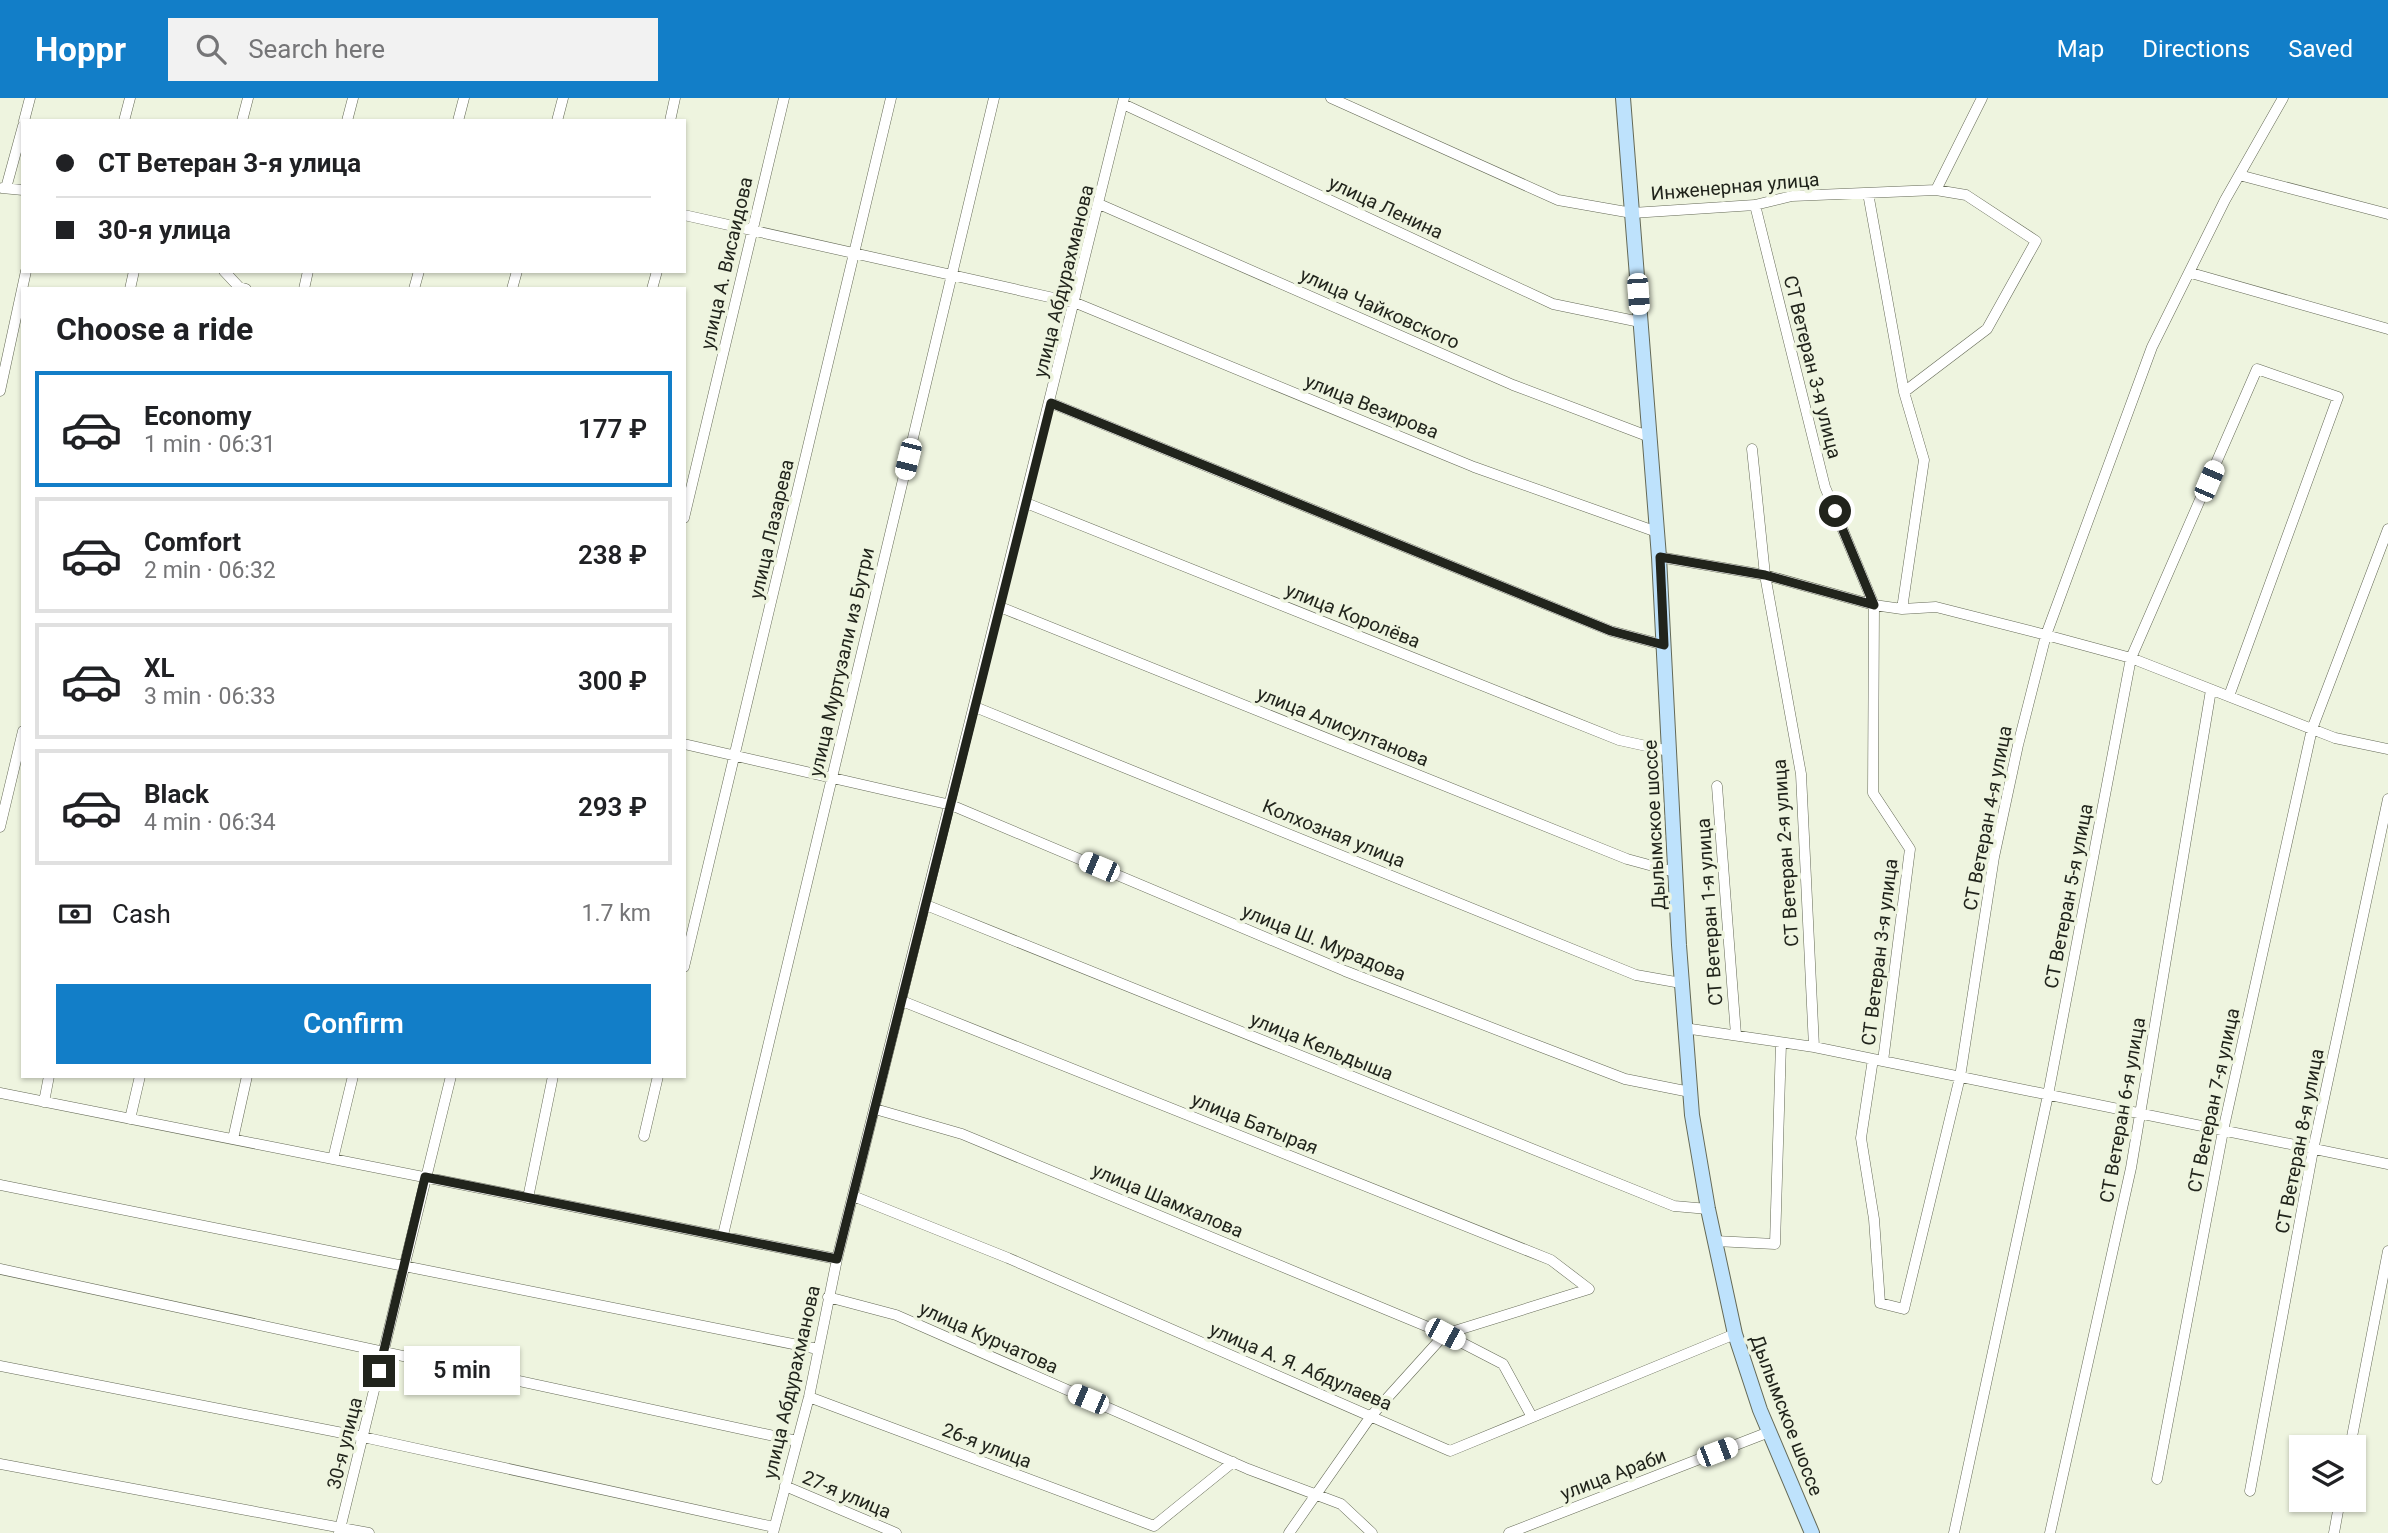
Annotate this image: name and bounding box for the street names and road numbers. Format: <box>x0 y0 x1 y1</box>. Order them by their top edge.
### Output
street label: Инженерная улица <box>1650 168 1820 205</box>
street label: улица Ленина <box>1325 171 1447 244</box>
street label: улица А. Висаидова <box>695 175 758 352</box>
street label: улица Абдурахманова <box>1028 182 1099 380</box>
street label: улица Чайковского <box>1296 263 1463 354</box>
street label: СТ Ветеран 3-я улица <box>1779 273 1846 461</box>
street label: улица Везирова <box>1302 369 1442 444</box>
street label: улица Лазарева <box>744 457 799 601</box>
street label: улица Муртузали из Бутри <box>804 545 879 779</box>
street label: улица Королёва <box>1282 578 1424 653</box>
street label: улица Алисултанова <box>1254 681 1432 771</box>
street label: СТ Ветеран 4-я улица <box>1958 724 2017 913</box>
street label: Дылымское шоссе <box>1639 739 1670 911</box>
street label: СТ Ветеран 2-я улица <box>1767 758 1804 948</box>
street label: Колхозная улица <box>1259 794 1409 873</box>
street label: СТ Ветеран 5-я улица <box>2039 802 2098 991</box>
street label: СТ Ветеран 1-я улица <box>1691 817 1728 1007</box>
street label: СТ Ветеран 3-я улица <box>1857 857 1902 1047</box>
street label: улица Ш. Мурадова <box>1239 899 1409 986</box>
street label: СТ Ветеран 7-я улица <box>2183 1006 2244 1194</box>
street label: улица Кельдыша <box>1247 1007 1397 1086</box>
street label: СТ Ветеран 6-я улица <box>2095 1016 2150 1205</box>
street label: СТ Ветеран 8-я улица <box>2270 1047 2329 1236</box>
street label: улица Батырая <box>1188 1088 1321 1159</box>
street label: улица Шамхалова <box>1089 1158 1247 1243</box>
street label: улица Абдурахманова <box>758 1283 825 1481</box>
street label: улица Курчатова <box>916 1297 1062 1378</box>
street label: улица А. Я. Абдулаева <box>1206 1318 1396 1415</box>
street label: Дылымское шоссе <box>1745 1331 1828 1499</box>
street label: 30-я улица <box>322 1395 367 1491</box>
street label: 26-я улица <box>939 1418 1035 1473</box>
street label: улица Араби <box>1557 1444 1669 1505</box>
street label: 27-я улица <box>799 1466 895 1523</box>

